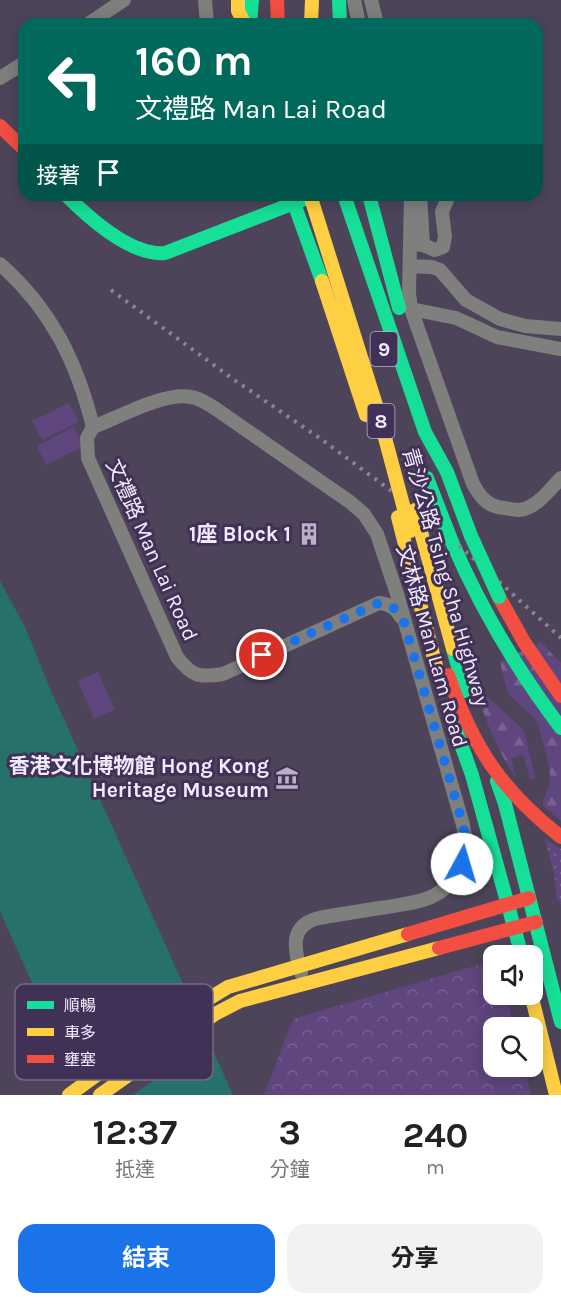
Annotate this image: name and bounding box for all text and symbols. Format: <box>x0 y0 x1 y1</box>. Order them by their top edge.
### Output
text: 160 m <box>135 36 253 86</box>
icon: left <box>36 42 114 120</box>
text: 文禮路 Man Lai Road <box>135 93 387 125</box>
icon: arrive <box>92 156 125 189</box>
text: 接著 <box>36 163 80 189</box>
road number: 9 <box>370 332 398 366</box>
road number: 8 <box>368 404 394 438</box>
street label: 青沙公路 Tsing Sha Highway <box>398 445 494 709</box>
street label: 文禮路 Man Lai Road <box>101 456 203 644</box>
building icon: 1座 Block 1 <box>296 521 322 547</box>
place label: 1座 Block 1 <box>189 522 291 546</box>
street label: 文林路 Man Lam Road <box>392 542 472 750</box>
pin <box>236 629 287 680</box>
icon: arrive <box>245 638 278 671</box>
place label: 香港文化博物館 Hong Kong Heritage Museum <box>8 754 269 802</box>
museum icon: 香港文化博物館 Hong Kong Heritage Museum <box>274 765 300 791</box>
position arrow <box>430 832 494 896</box>
map controls <box>483 945 543 1077</box>
button: sound <box>483 945 543 1005</box>
legend <box>15 984 213 1080</box>
text: 順暢 <box>64 996 96 1015</box>
button: search <box>483 1017 543 1077</box>
text: 車多 <box>64 1023 96 1042</box>
text: 壅塞 <box>64 1050 96 1069</box>
text: 12:37 <box>93 1111 177 1153</box>
text: 3 <box>279 1111 301 1153</box>
text: 240 <box>402 1114 468 1156</box>
text: m <box>426 1156 445 1179</box>
text: 抵達 <box>115 1158 155 1181</box>
text: 分鐘 <box>270 1158 310 1181</box>
button: 結束 <box>18 1224 275 1293</box>
button: 分享 <box>287 1224 543 1293</box>

